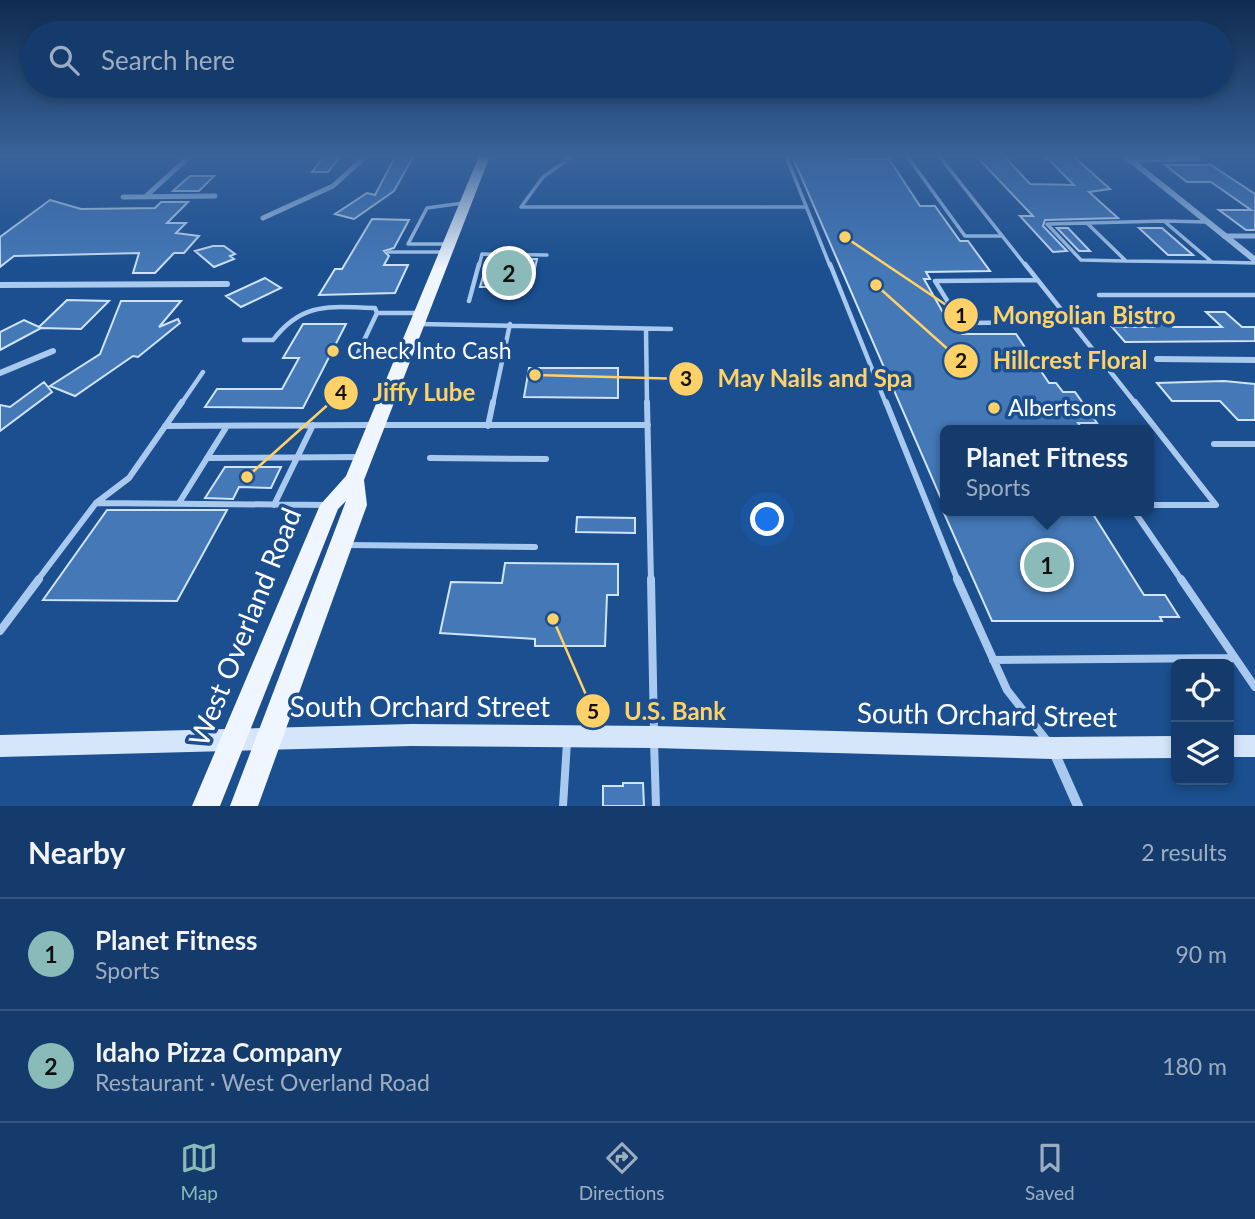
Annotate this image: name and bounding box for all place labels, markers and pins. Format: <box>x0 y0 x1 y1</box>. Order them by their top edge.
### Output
pin: 2 <box>486 247 532 299</box>
callout: Mongolian Bistro <box>944 293 1190 338</box>
place label: Check Into Cash <box>347 336 512 364</box>
callout: Hillcrest Floral <box>944 338 1161 383</box>
marker: Check Into Cash <box>325 343 341 359</box>
callout: May Nails and Spa <box>669 356 927 401</box>
callout: Jiffy Lube <box>323 370 489 415</box>
place label: Albertsons <box>1008 393 1116 421</box>
marker: Albertsons <box>986 400 1002 416</box>
pin: 1 <box>1024 539 1070 591</box>
callout: U.S. Bank <box>575 689 740 734</box>

